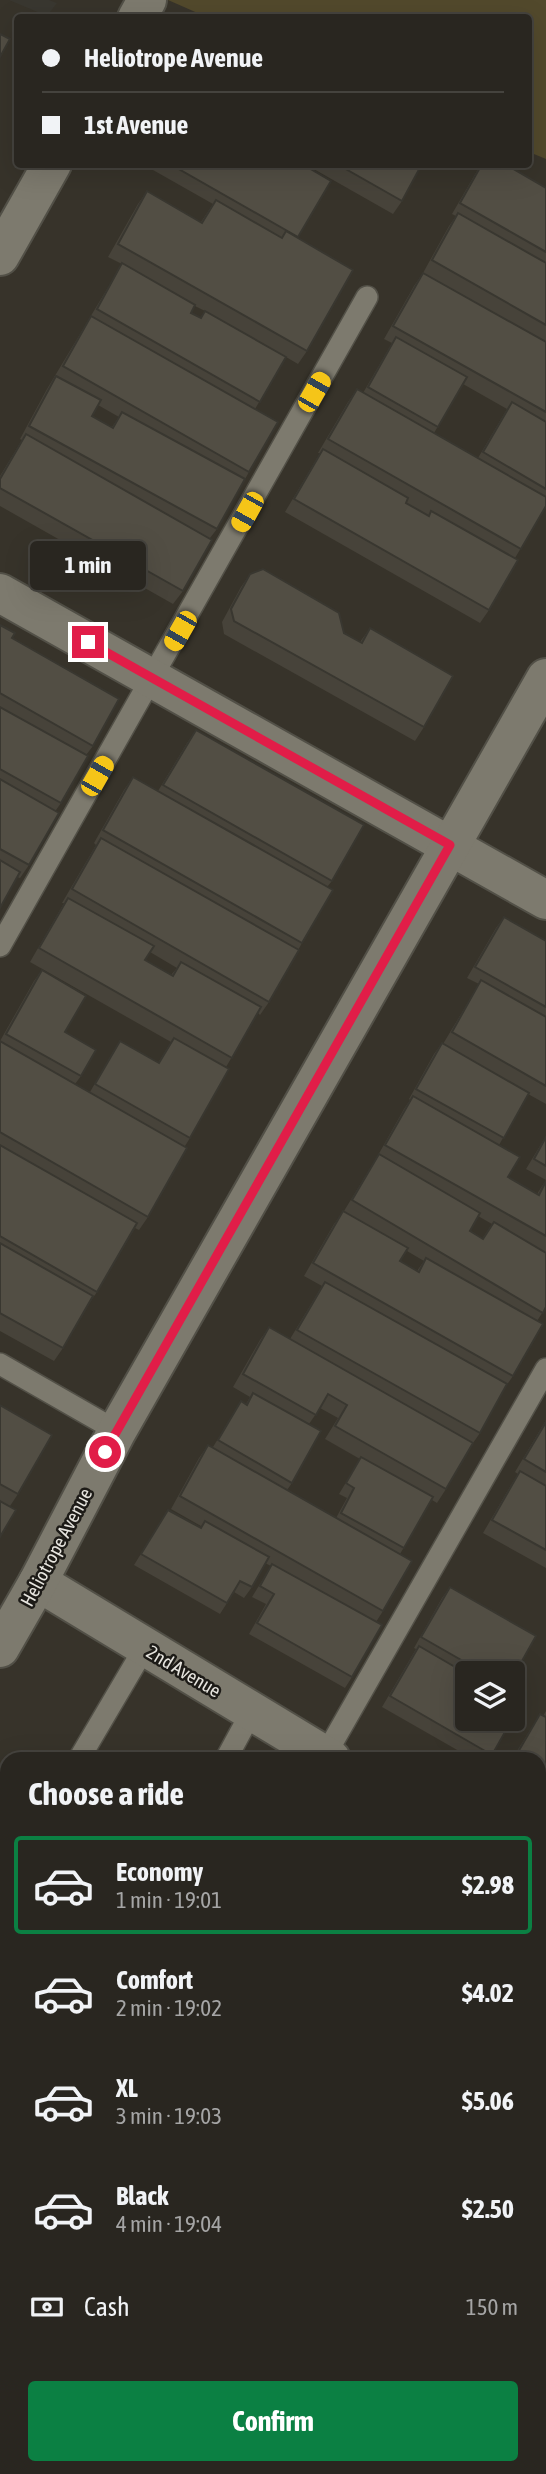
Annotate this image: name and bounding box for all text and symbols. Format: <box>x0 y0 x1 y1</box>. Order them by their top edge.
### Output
text: Heliotrope Avenue <box>84 43 263 73</box>
text: 1st Avenue <box>84 110 188 140</box>
car <box>295 369 334 415</box>
car <box>228 489 267 535</box>
callout: 1 min <box>30 540 146 590</box>
text: 1 min <box>65 552 111 578</box>
car <box>161 608 200 654</box>
route end <box>72 626 104 658</box>
car <box>78 753 117 799</box>
route start <box>89 1436 121 1468</box>
street label: Heliotrope Avenue <box>16 1484 96 1610</box>
street label: 2nd Avenue <box>143 1640 225 1702</box>
map controls <box>455 1661 525 1731</box>
button: layers <box>455 1661 525 1731</box>
text: Choose a ride <box>28 1775 184 1812</box>
icon: car <box>32 1854 95 1917</box>
text: Economy <box>116 1857 203 1887</box>
text: $2.98 <box>462 1870 514 1900</box>
text: 1 min · 19:01 <box>116 1887 222 1913</box>
icon: car <box>32 1962 95 2025</box>
text: Comfort <box>116 1965 193 1995</box>
text: $4.02 <box>462 1978 514 2008</box>
text: 2 min · 19:02 <box>116 1995 222 2021</box>
icon: car <box>32 2070 95 2133</box>
text: XL <box>116 2073 138 2103</box>
text: $5.06 <box>462 2086 514 2116</box>
text: 3 min · 19:03 <box>116 2103 222 2129</box>
icon: car <box>32 2178 95 2241</box>
text: Black <box>116 2181 168 2211</box>
text: $2.50 <box>462 2194 514 2224</box>
text: 4 min · 19:04 <box>116 2211 222 2237</box>
icon: cash <box>28 2288 66 2326</box>
text: Cash <box>84 2292 130 2322</box>
text: 150 m <box>466 2294 518 2320</box>
button: Confirm <box>28 2381 518 2461</box>

